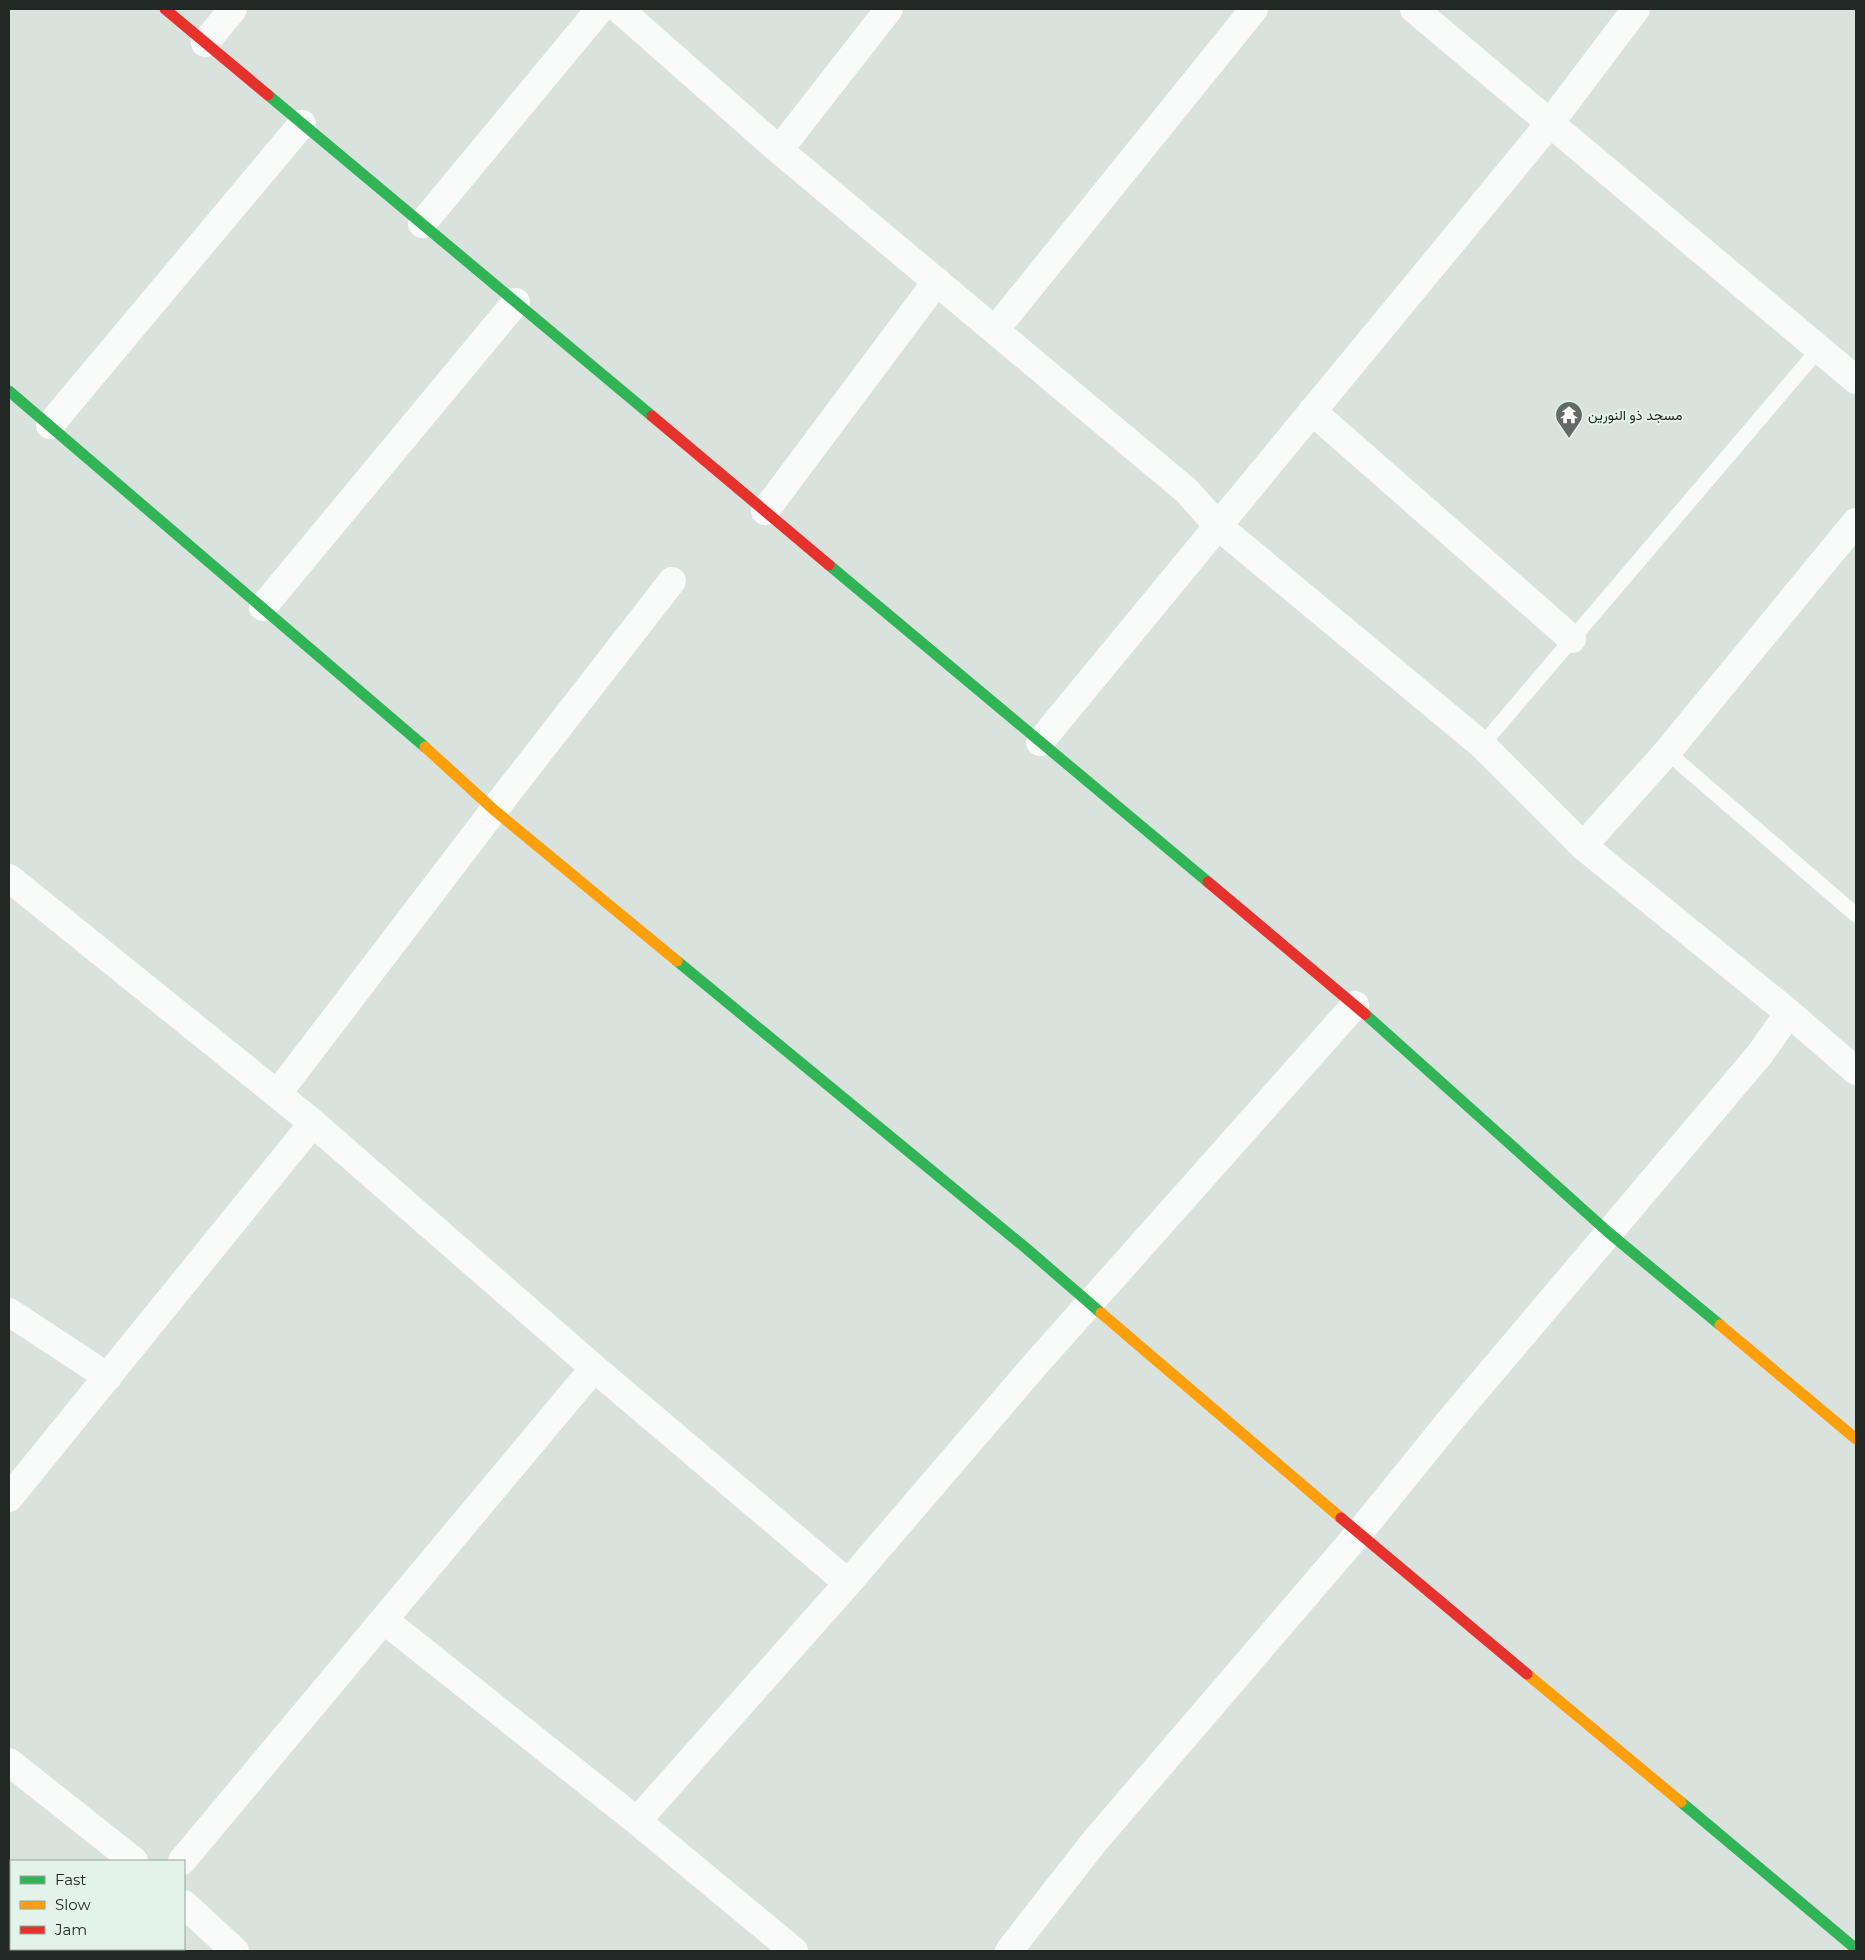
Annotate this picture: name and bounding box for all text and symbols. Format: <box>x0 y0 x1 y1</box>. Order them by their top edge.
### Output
temple icon: مسجد ذو النورين <box>1554 400 1584 439</box>
place label: مسجد ذو النورين <box>1588 406 1682 424</box>
legend <box>10 1860 185 1950</box>
text: Fast <box>55 1870 86 1889</box>
text: Slow <box>55 1895 91 1914</box>
text: Jam <box>54 1920 87 1939</box>

